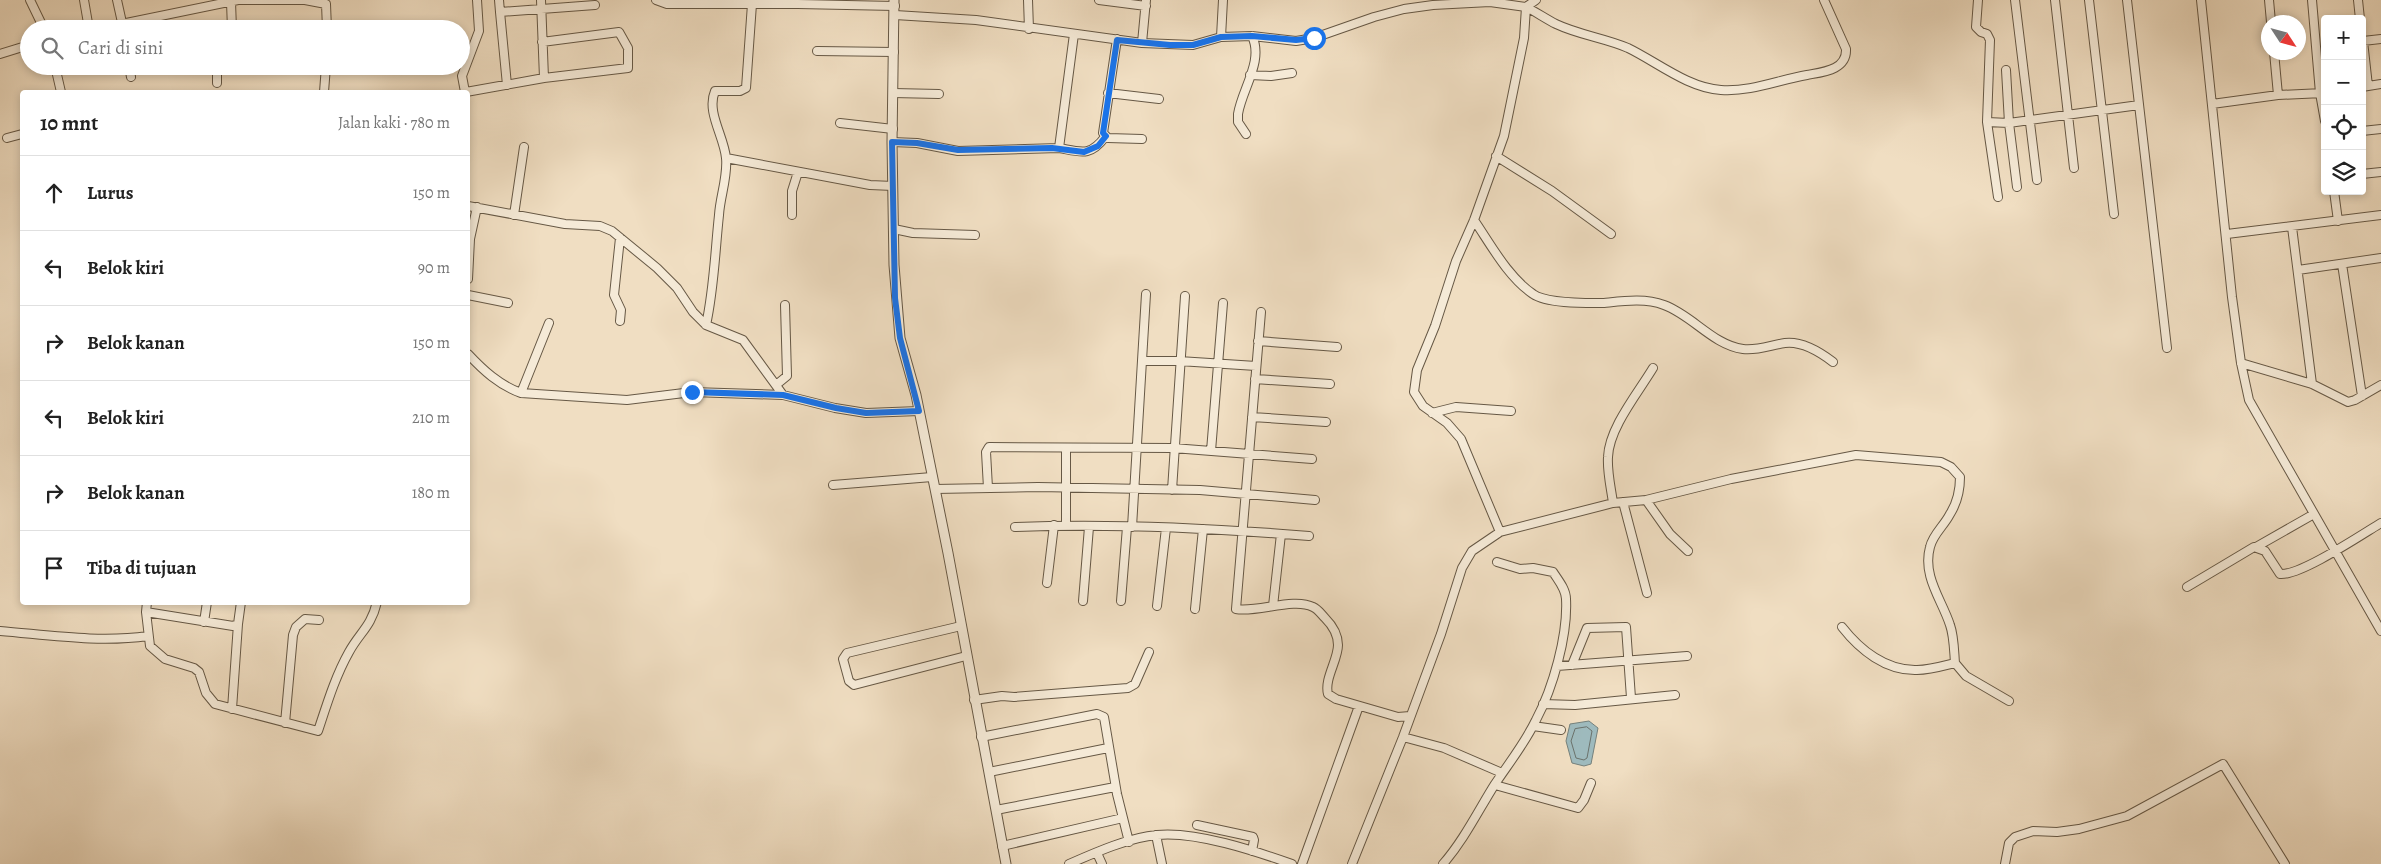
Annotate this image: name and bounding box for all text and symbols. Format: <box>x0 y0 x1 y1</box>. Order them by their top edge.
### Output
north arrow <box>2261 15 2306 60</box>
map controls <box>2321 15 2366 195</box>
button: + <box>2321 15 2366 60</box>
search box <box>20 20 470 75</box>
route start <box>1303 27 1326 50</box>
icon: search <box>38 34 66 62</box>
text: Cari di sini <box>78 35 163 61</box>
button: − <box>2321 60 2366 105</box>
button: locate <box>2321 105 2366 150</box>
text: 10 mnt <box>40 109 98 137</box>
text: Jalan kaki · 780 m <box>338 112 450 134</box>
button: layers <box>2321 150 2366 195</box>
icon: ahead <box>40 179 68 207</box>
text: Lurus <box>87 180 133 206</box>
text: 150 m <box>413 182 450 204</box>
icon: left <box>40 254 68 282</box>
text: Belok kiri <box>87 255 164 281</box>
text: 90 m <box>418 257 450 279</box>
icon: right <box>40 329 68 357</box>
text: Belok kanan <box>87 330 185 356</box>
text: 150 m <box>413 332 450 354</box>
route end <box>681 381 704 404</box>
icon: left <box>40 404 68 432</box>
text: Belok kiri <box>87 405 164 431</box>
text: 210 m <box>412 407 450 429</box>
icon: right <box>40 479 68 507</box>
text: Belok kanan <box>87 480 185 506</box>
text: 180 m <box>412 482 450 504</box>
icon: arrive <box>40 554 68 582</box>
text: Tiba di tujuan <box>87 555 196 581</box>

